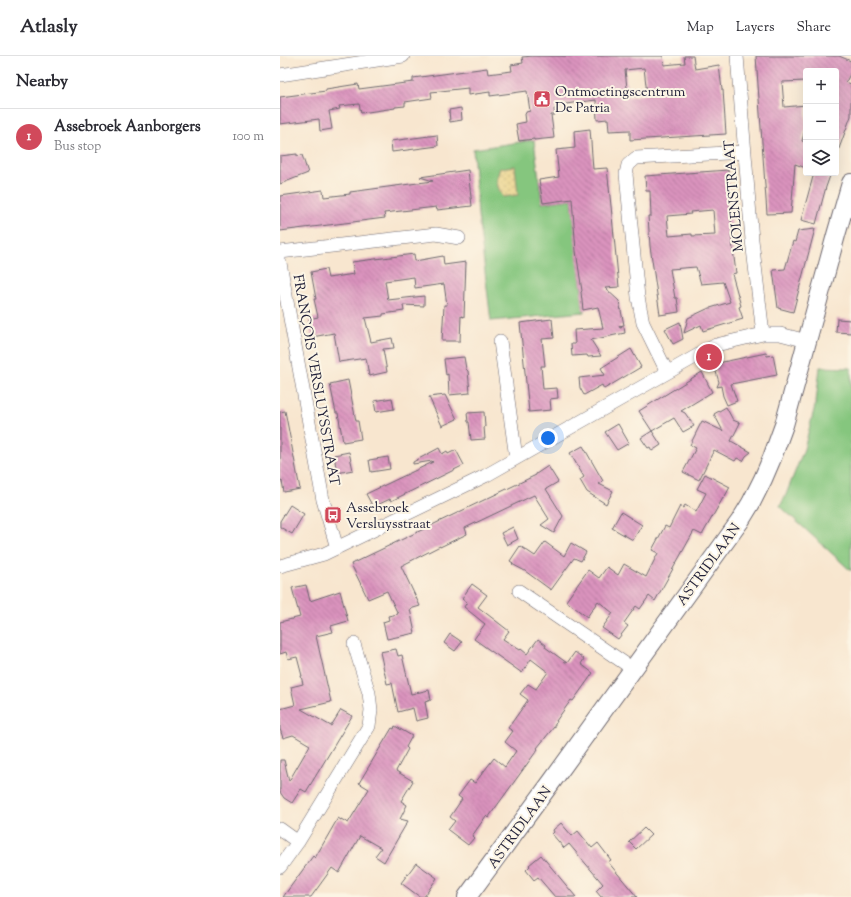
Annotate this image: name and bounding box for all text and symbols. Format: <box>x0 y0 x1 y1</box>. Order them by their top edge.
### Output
text: Atlasly <box>20 14 78 41</box>
text: Map <box>687 18 714 38</box>
text: Layers <box>736 18 774 38</box>
text: Share <box>796 18 831 38</box>
map controls <box>803 68 839 176</box>
button: + <box>803 68 839 104</box>
text: Nearby <box>16 70 68 94</box>
place label: Ontmoetingscentrum De Patria <box>555 83 686 119</box>
public building icon: Ontmoetingscentrum De Patria <box>532 89 552 109</box>
button: − <box>803 104 839 140</box>
text: Assebroek Aanborgers <box>54 117 201 138</box>
text: 1 <box>27 128 31 146</box>
text: 100 m <box>232 128 264 146</box>
text: Bus stop <box>54 138 101 156</box>
street label: MOLENSTRAAT <box>720 139 750 253</box>
button: layers <box>803 140 839 176</box>
street label: FRANÇOIS VERSLUYSSTRAAT <box>287 273 344 488</box>
pin: 1 <box>696 342 722 372</box>
your location <box>538 428 558 448</box>
place label: Assebroek Versluysstraat <box>346 499 431 535</box>
bus stop icon: Assebroek Versluysstraat <box>323 505 343 525</box>
street label: ASTRIDLAAN <box>673 520 746 610</box>
street label: ASTRIDLAAN <box>484 783 557 873</box>

